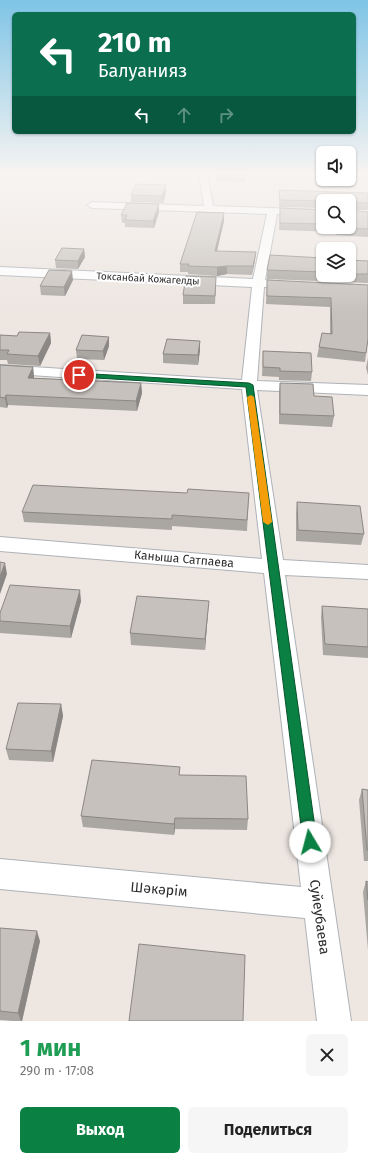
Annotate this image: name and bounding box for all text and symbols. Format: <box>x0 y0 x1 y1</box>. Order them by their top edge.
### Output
text: 210 m <box>98 26 172 59</box>
icon: left <box>32 28 84 80</box>
text: Балуанияз <box>98 60 187 82</box>
icon: left <box>131 104 153 126</box>
icon: ahead <box>173 104 195 126</box>
icon: right <box>215 104 237 126</box>
map controls <box>316 146 356 282</box>
button: sound <box>316 146 356 186</box>
button: search <box>316 194 356 234</box>
button: layers <box>316 242 356 282</box>
street label: Токсанбай Кожагелды <box>96 270 200 288</box>
pin <box>62 358 96 392</box>
icon: arrive <box>68 364 90 386</box>
street label: Каныша Сатпаева <box>133 548 235 570</box>
position arrow <box>289 821 331 863</box>
street label: Шәкәрім <box>130 879 188 900</box>
street label: Суйеубаева <box>306 879 333 956</box>
text: 1 мин <box>20 1034 81 1062</box>
button: close <box>306 1034 348 1076</box>
text: 290 m · 17:08 <box>20 1063 94 1078</box>
button: Выход <box>20 1107 180 1153</box>
button: Поделиться <box>188 1107 348 1153</box>

